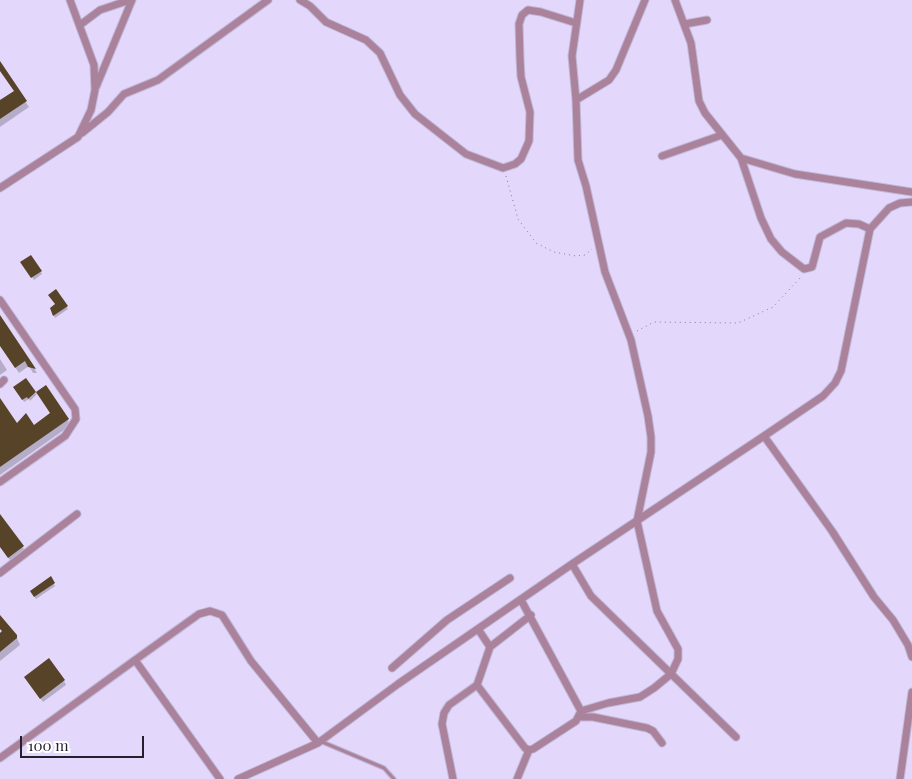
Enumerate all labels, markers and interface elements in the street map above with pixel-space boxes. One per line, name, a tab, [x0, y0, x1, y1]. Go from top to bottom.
scale bar	[22, 726, 146, 758]
text: 100 m	[28, 735, 69, 755]

